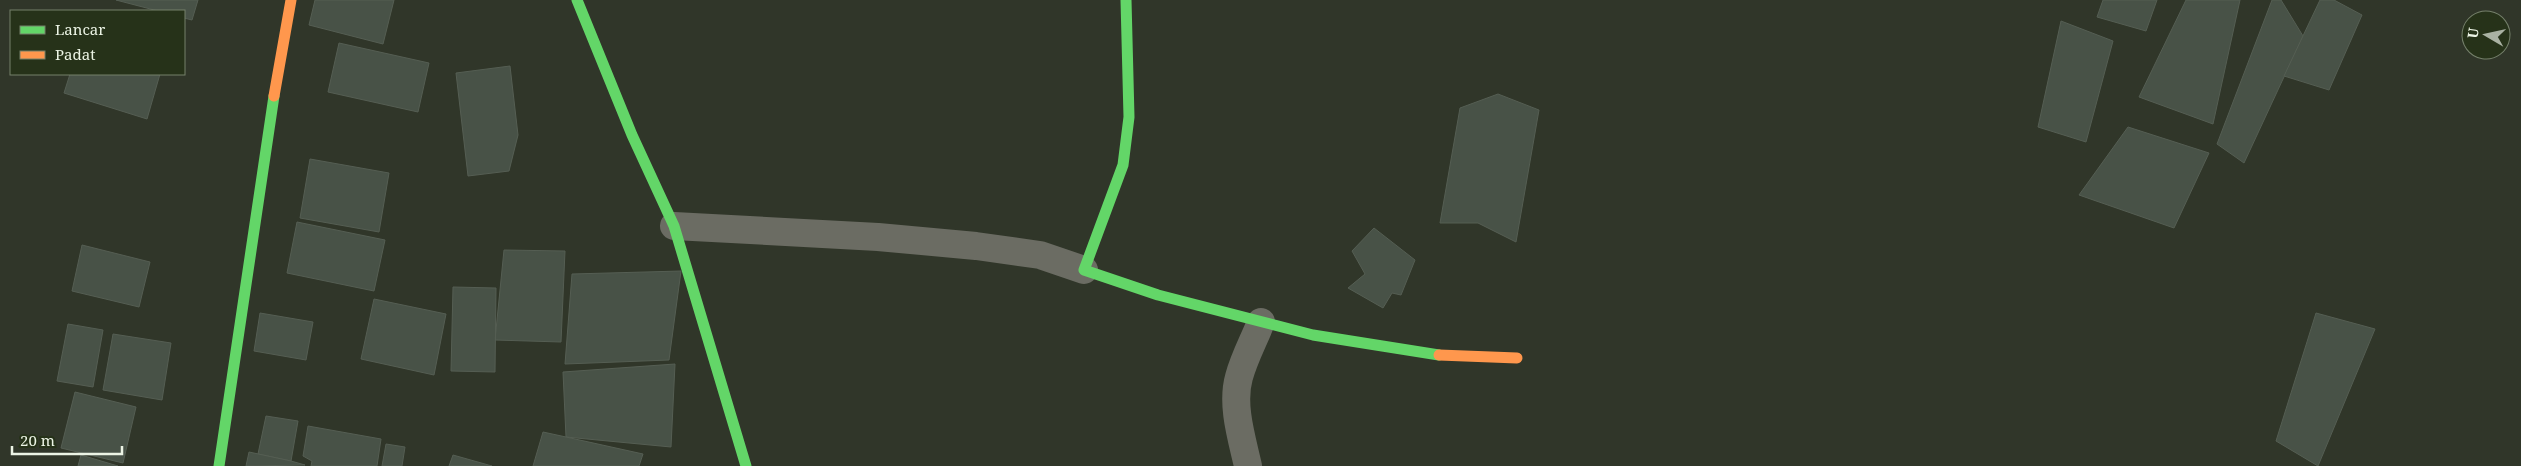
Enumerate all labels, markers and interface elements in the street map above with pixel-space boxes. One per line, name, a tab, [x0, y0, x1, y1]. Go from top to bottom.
legend	[10, 10, 185, 75]
north arrow	[2461, 10, 2511, 60]
text: Lancar	[55, 19, 105, 39]
text: U	[2462, 26, 2483, 40]
text: Padat	[55, 44, 95, 64]
scale bar	[12, 424, 122, 456]
text: 20 m	[20, 430, 55, 450]

